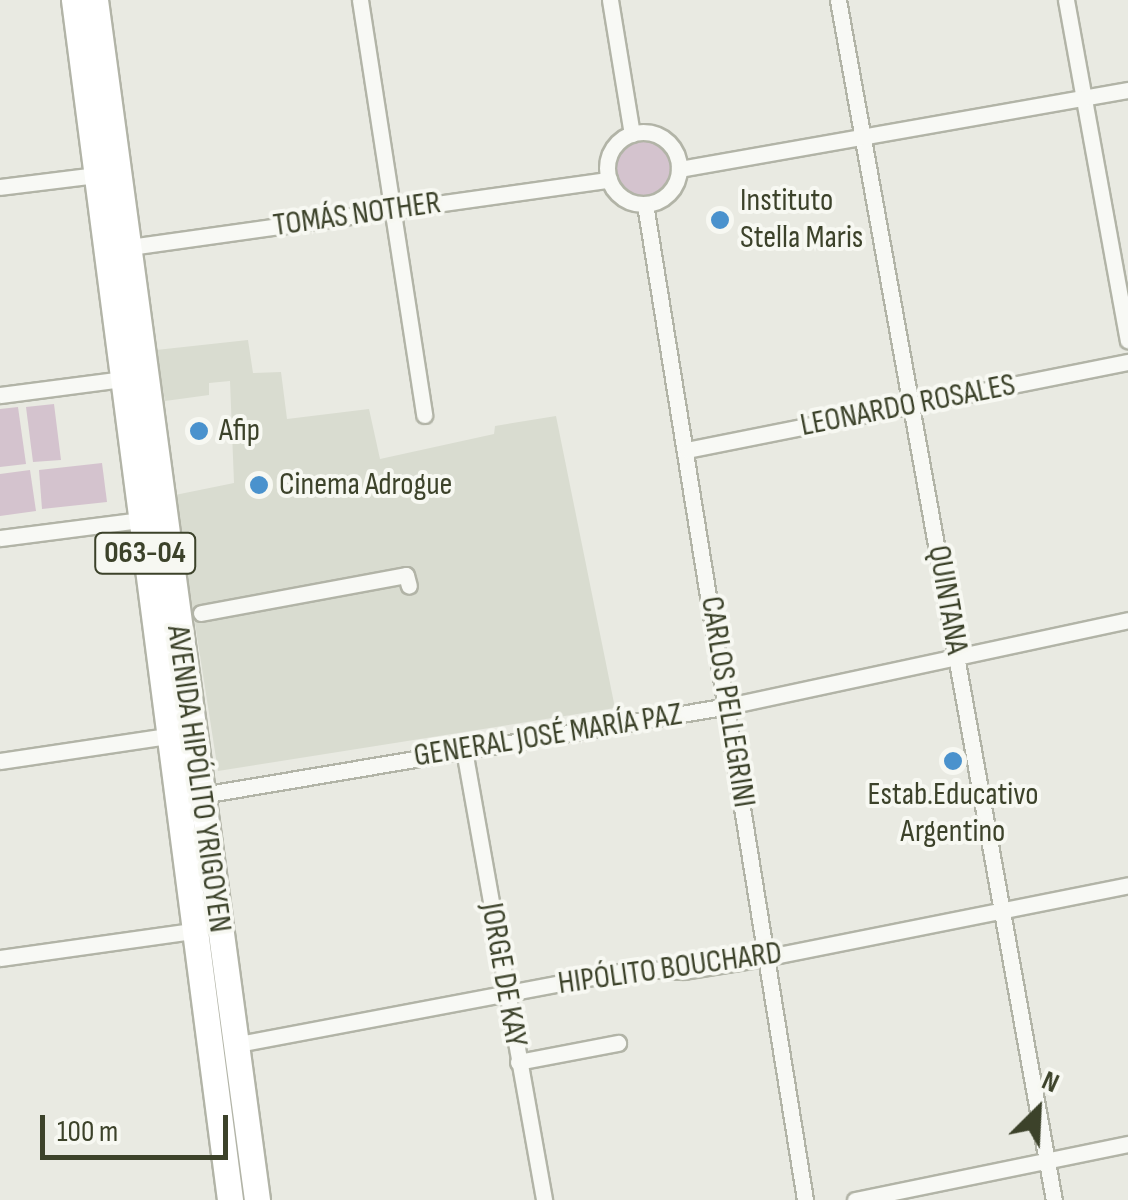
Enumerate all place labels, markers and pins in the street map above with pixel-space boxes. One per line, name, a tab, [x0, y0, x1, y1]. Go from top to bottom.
place label: Instituto Stella Maris	[740, 183, 863, 258]
marker: Instituto Stella Maris	[709, 209, 731, 231]
place label: Afip	[219, 412, 260, 450]
marker: Afip	[188, 420, 210, 442]
place label: Cinema Adrogue	[279, 466, 452, 504]
marker: Cinema Adrogue	[248, 474, 270, 496]
marker: Estab.Educativo Argentino	[942, 750, 964, 772]
place label: Estab.Educativo Argentino	[867, 777, 1039, 852]

